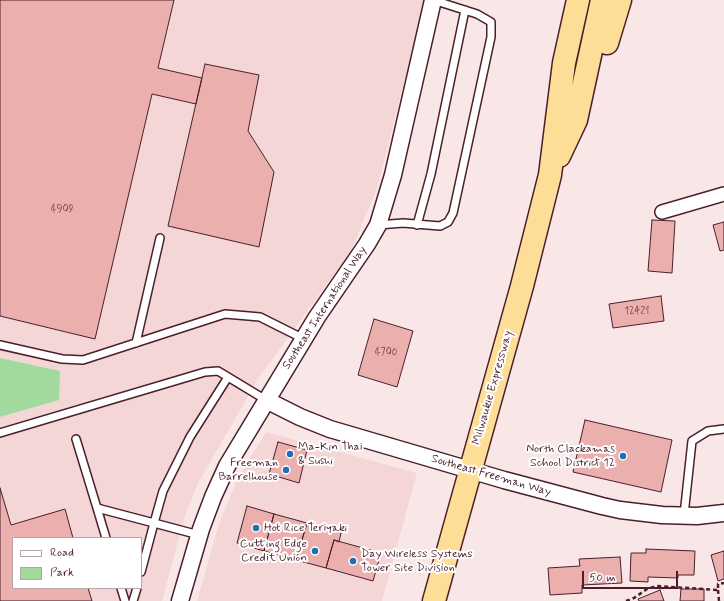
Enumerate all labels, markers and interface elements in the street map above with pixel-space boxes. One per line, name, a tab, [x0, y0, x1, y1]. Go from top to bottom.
house number: 4909	[51, 204, 73, 216]
street label: Southeast International Way	[280, 244, 370, 372]
house number: 12421	[625, 306, 649, 318]
street label: Milwaukie Expressway	[470, 329, 516, 447]
house number: 4700	[375, 347, 397, 359]
place label: Ma-Kin Thai & Sushi	[298, 440, 362, 468]
place label: North Clackamas School District 12	[526, 442, 615, 470]
marker: Ma-Kin Thai & Sushi	[285, 449, 295, 459]
marker: North Clackamas School District 12	[618, 451, 628, 461]
street label: Southeast Freeman Way	[429, 452, 553, 500]
place label: Freeman Barrelhouse	[218, 456, 278, 484]
marker: Freeman Barrelhouse	[281, 465, 291, 475]
place label: Hot Rice Teriyaki	[264, 521, 347, 535]
marker: Hot Rice Teriyaki	[251, 523, 261, 533]
legend	[12, 537, 142, 589]
place label: Cutting Edge Credit Union	[240, 537, 307, 565]
text: Road	[50, 545, 74, 561]
marker: Cutting Edge Credit Union	[310, 546, 320, 556]
place label: Day Wireless Systems Tower Site Division	[361, 547, 473, 575]
marker: Day Wireless Systems Tower Site Division	[348, 556, 358, 566]
scale bar	[584, 563, 680, 589]
text: Park	[50, 565, 74, 581]
text: 50 m	[589, 570, 616, 586]

